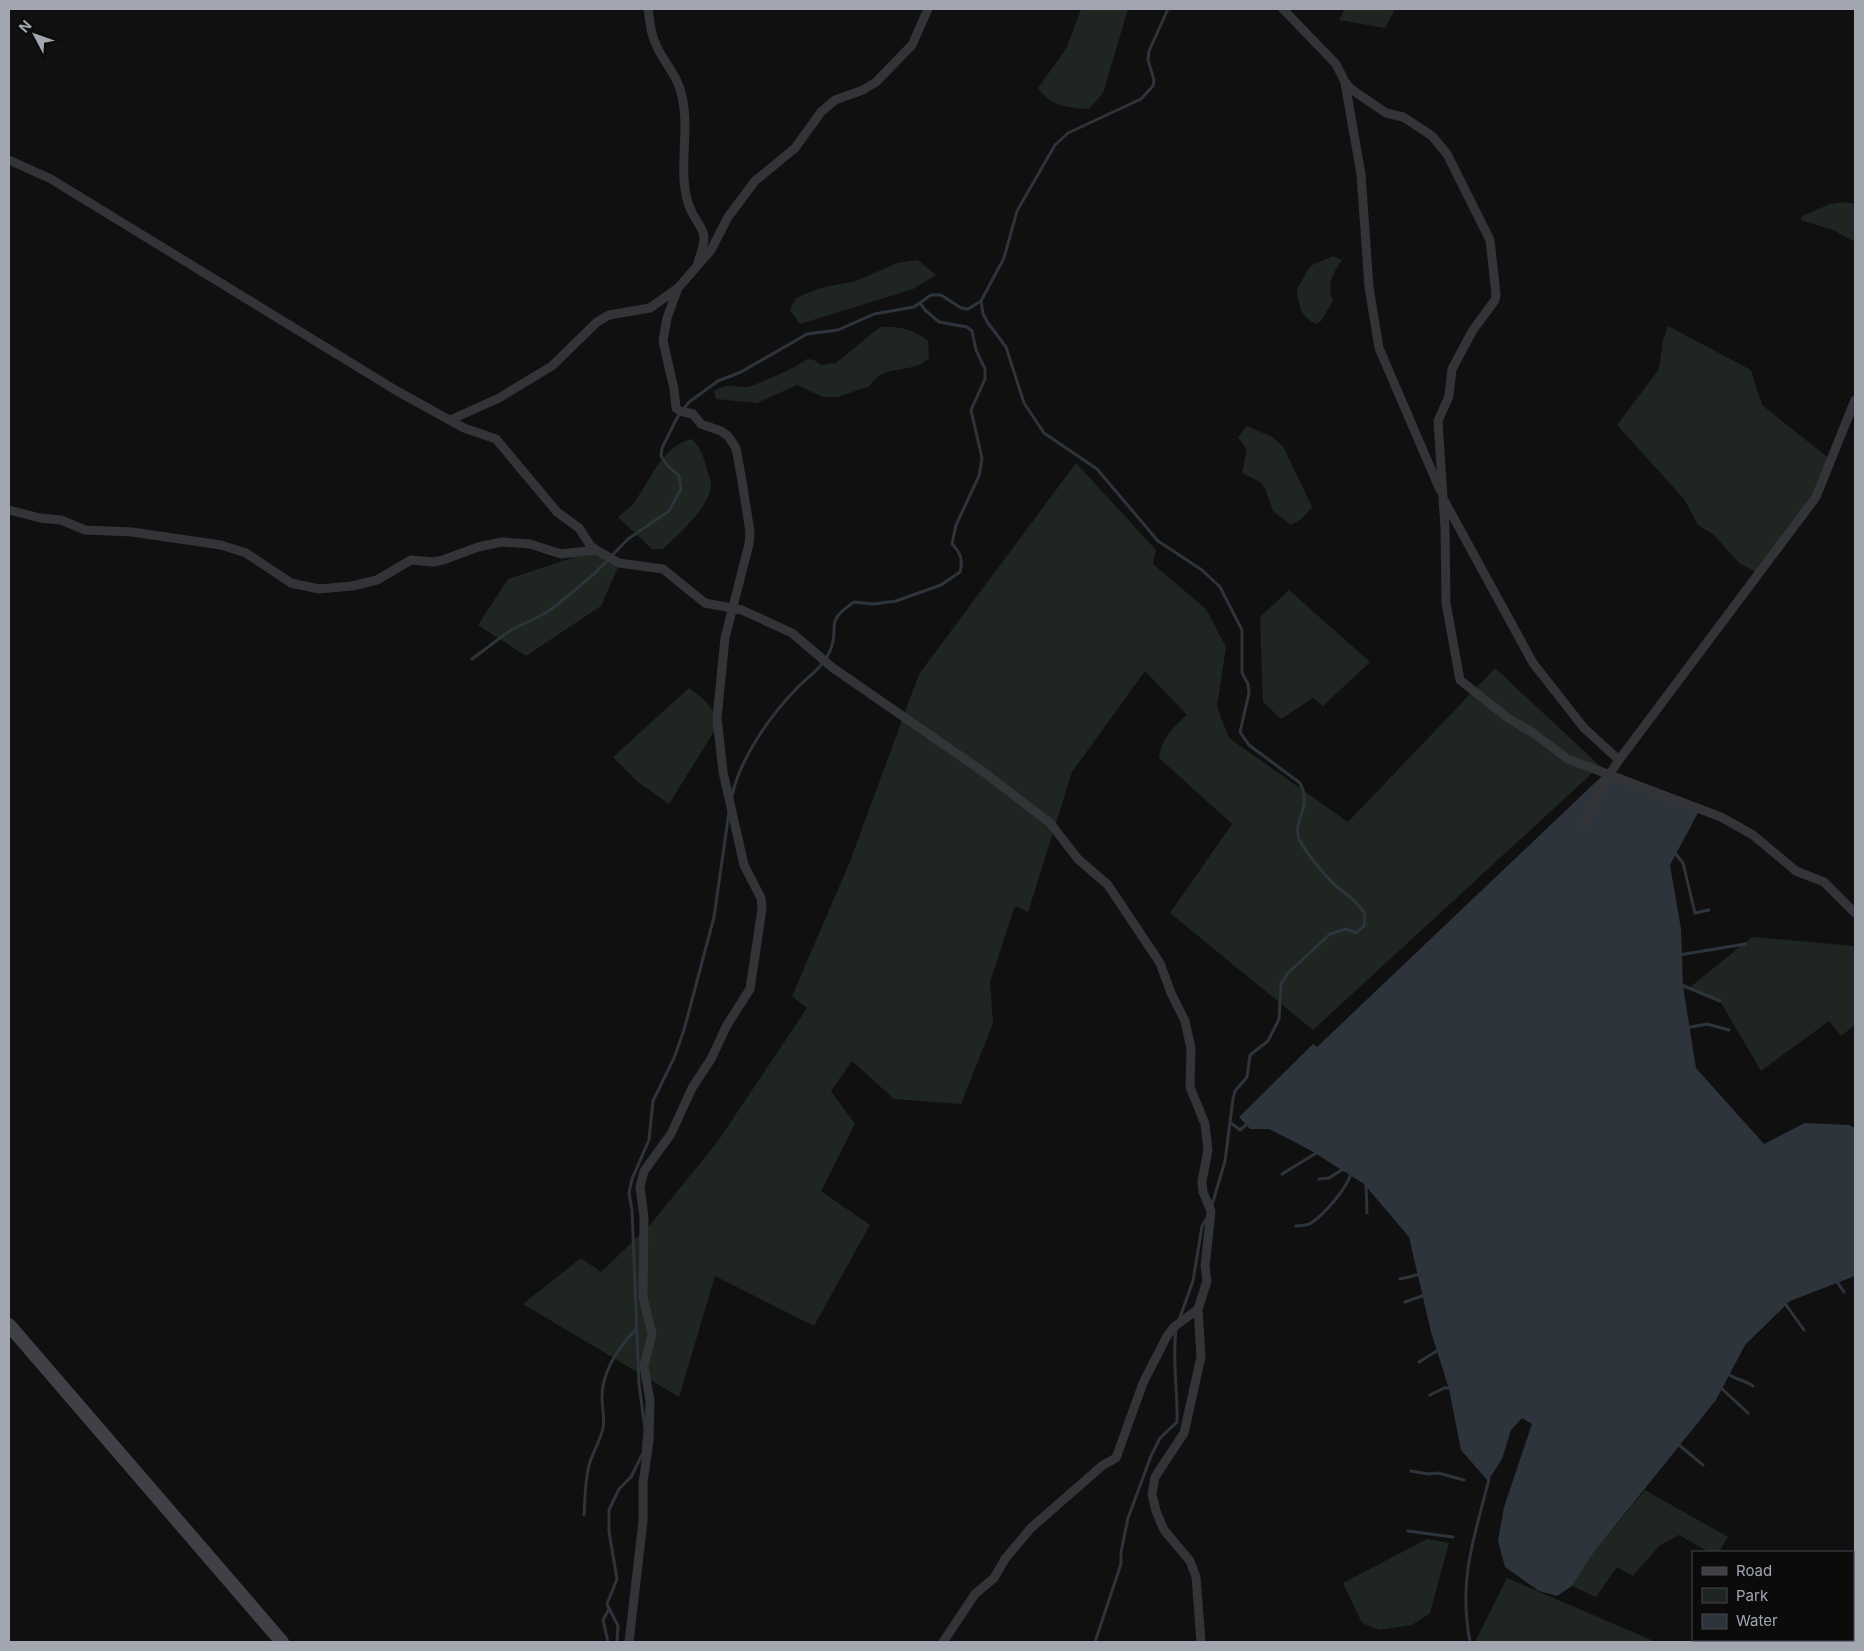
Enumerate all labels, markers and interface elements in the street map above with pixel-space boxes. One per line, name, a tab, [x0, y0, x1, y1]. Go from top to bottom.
north arrow	[10, 10, 60, 60]
text: N	[15, 17, 35, 36]
legend	[1692, 1551, 1854, 1641]
text: Road	[1736, 1561, 1772, 1580]
text: Park	[1736, 1586, 1769, 1605]
text: Water	[1736, 1611, 1778, 1630]

